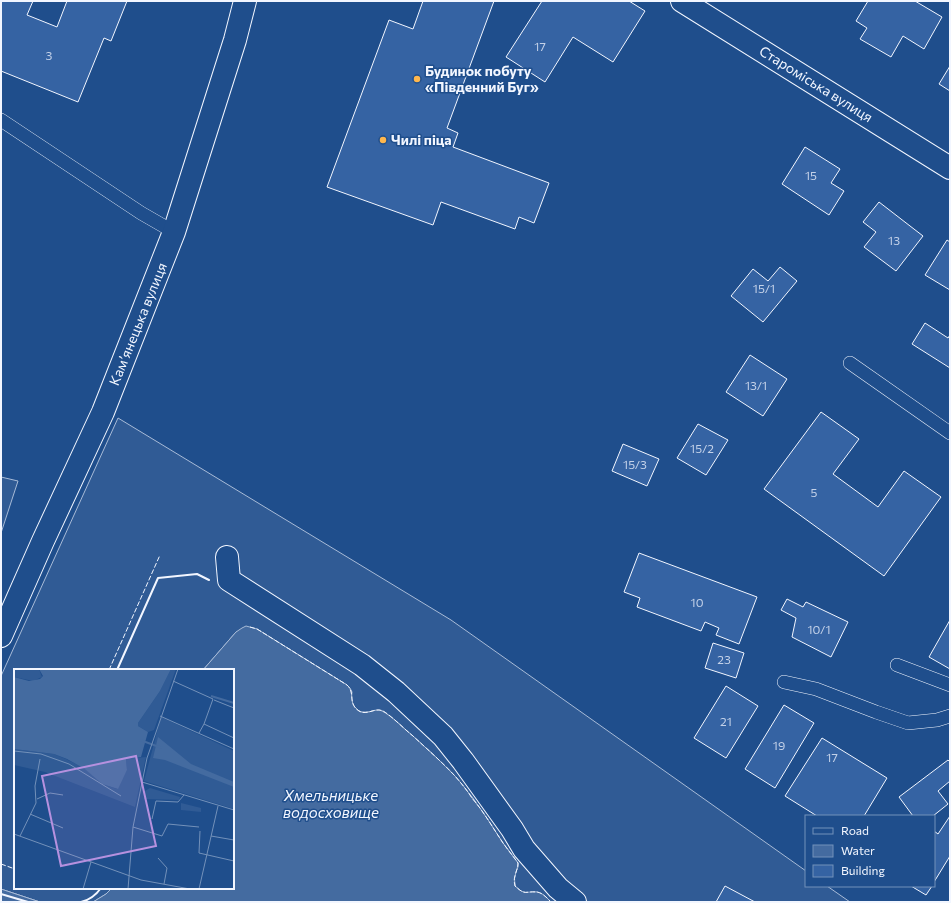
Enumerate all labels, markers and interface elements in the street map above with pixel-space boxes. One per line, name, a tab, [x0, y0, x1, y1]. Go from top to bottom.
house number: 17	[534, 39, 546, 53]
street label: Староміська вулиця	[756, 42, 876, 125]
house number: 3	[46, 48, 53, 62]
place label: Будинок побуту «Південний Буг»	[425, 62, 539, 95]
marker: Будинок побуту «Південний Буг»	[412, 74, 422, 84]
place label: Чилі піца	[391, 131, 452, 148]
marker: Чилі піца	[378, 135, 388, 145]
house number: 15	[805, 168, 817, 182]
house number: 13	[888, 233, 900, 247]
street label: Камʼянецька вулиця	[105, 260, 170, 388]
house number: 15/1	[753, 281, 775, 295]
house number: 13/1	[745, 378, 767, 392]
house number: 15/2	[690, 441, 714, 455]
house number: 15/3	[623, 457, 647, 471]
house number: 5	[811, 485, 818, 499]
house number: 10	[691, 595, 704, 609]
house number: 10/1	[807, 622, 831, 636]
house number: 23	[717, 652, 731, 666]
inset map	[14, 669, 234, 889]
house number: 21	[720, 714, 732, 728]
house number: 19	[773, 738, 785, 752]
house number: 17	[826, 750, 838, 764]
water label: Хмельницьке водосховище	[283, 786, 379, 821]
legend	[805, 815, 935, 887]
text: Road	[841, 823, 869, 837]
text: Water	[841, 843, 875, 857]
text: Building	[841, 863, 885, 877]

